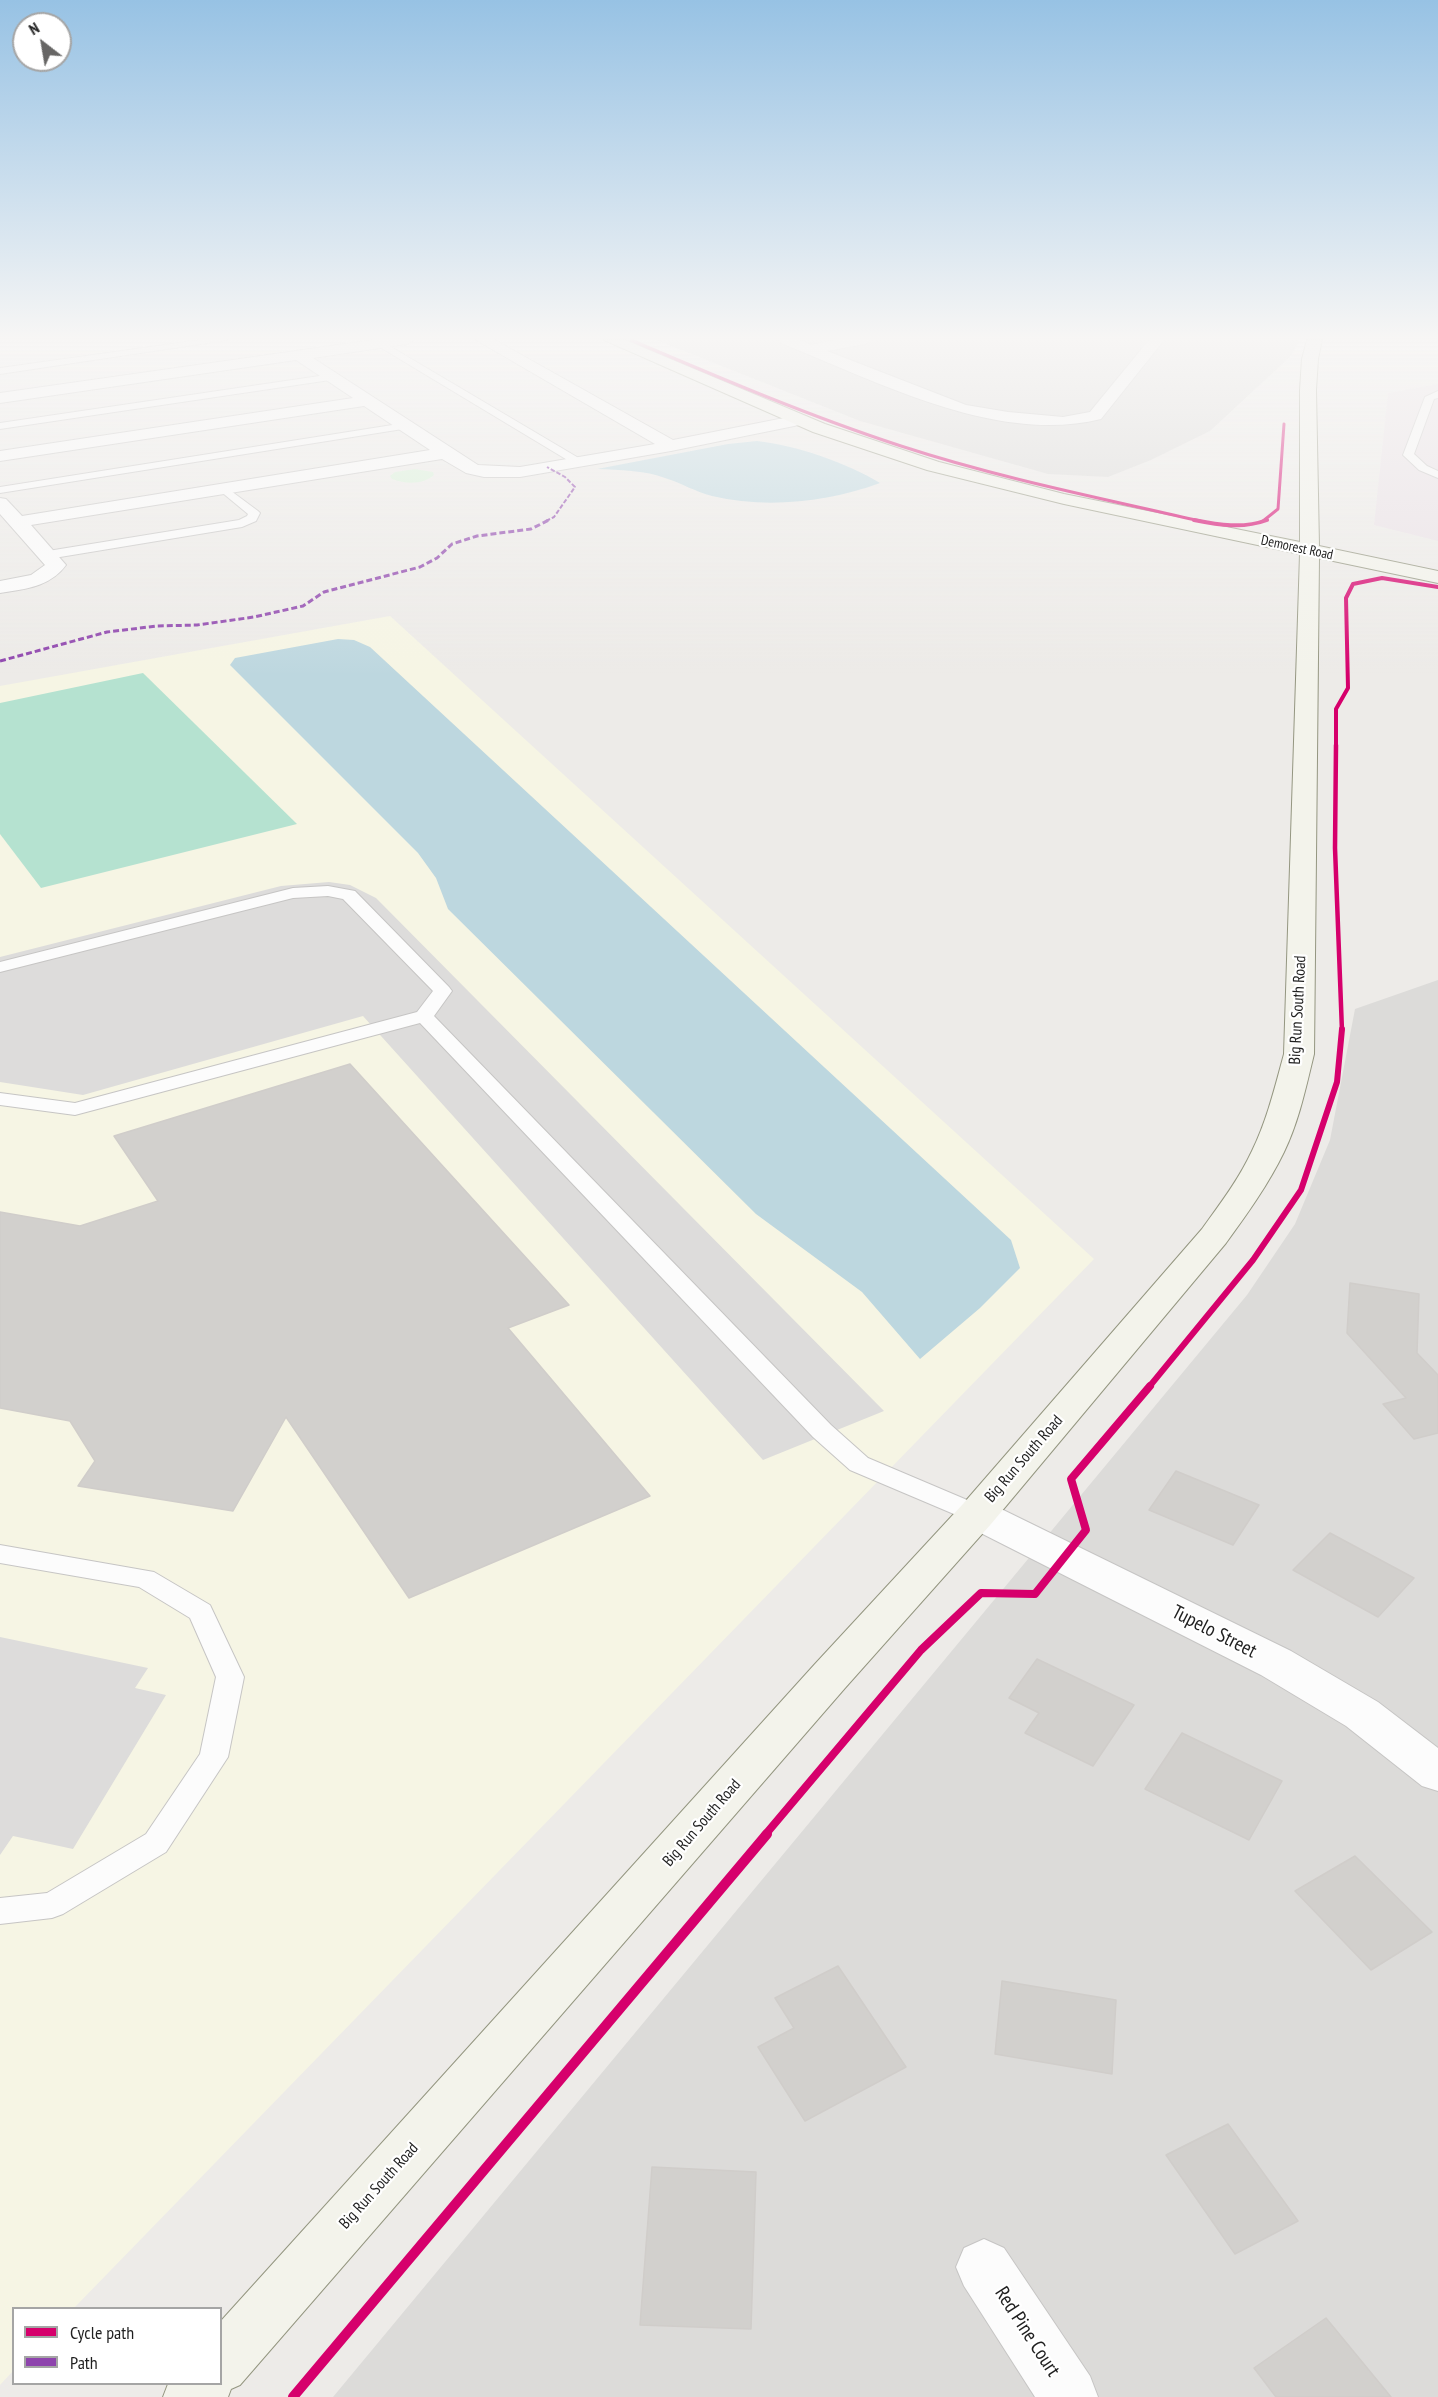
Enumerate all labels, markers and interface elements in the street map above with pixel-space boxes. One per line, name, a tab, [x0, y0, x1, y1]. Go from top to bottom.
north arrow	[12, 12, 72, 72]
text: N	[25, 17, 43, 39]
street label: Demorest Road	[1259, 532, 1335, 564]
street label: Big Run South Road	[1286, 955, 1310, 1065]
street label: Big Run South Road	[981, 1412, 1067, 1506]
street label: Tupelo Street	[1168, 1600, 1260, 1664]
street label: Big Run South Road	[659, 1776, 745, 1870]
street label: Big Run South Road	[335, 2139, 423, 2233]
street label: Red Pine Court	[989, 2283, 1065, 2381]
legend	[12, 2307, 222, 2385]
text: Cycle path	[70, 2321, 134, 2344]
text: Path	[70, 2351, 98, 2374]

